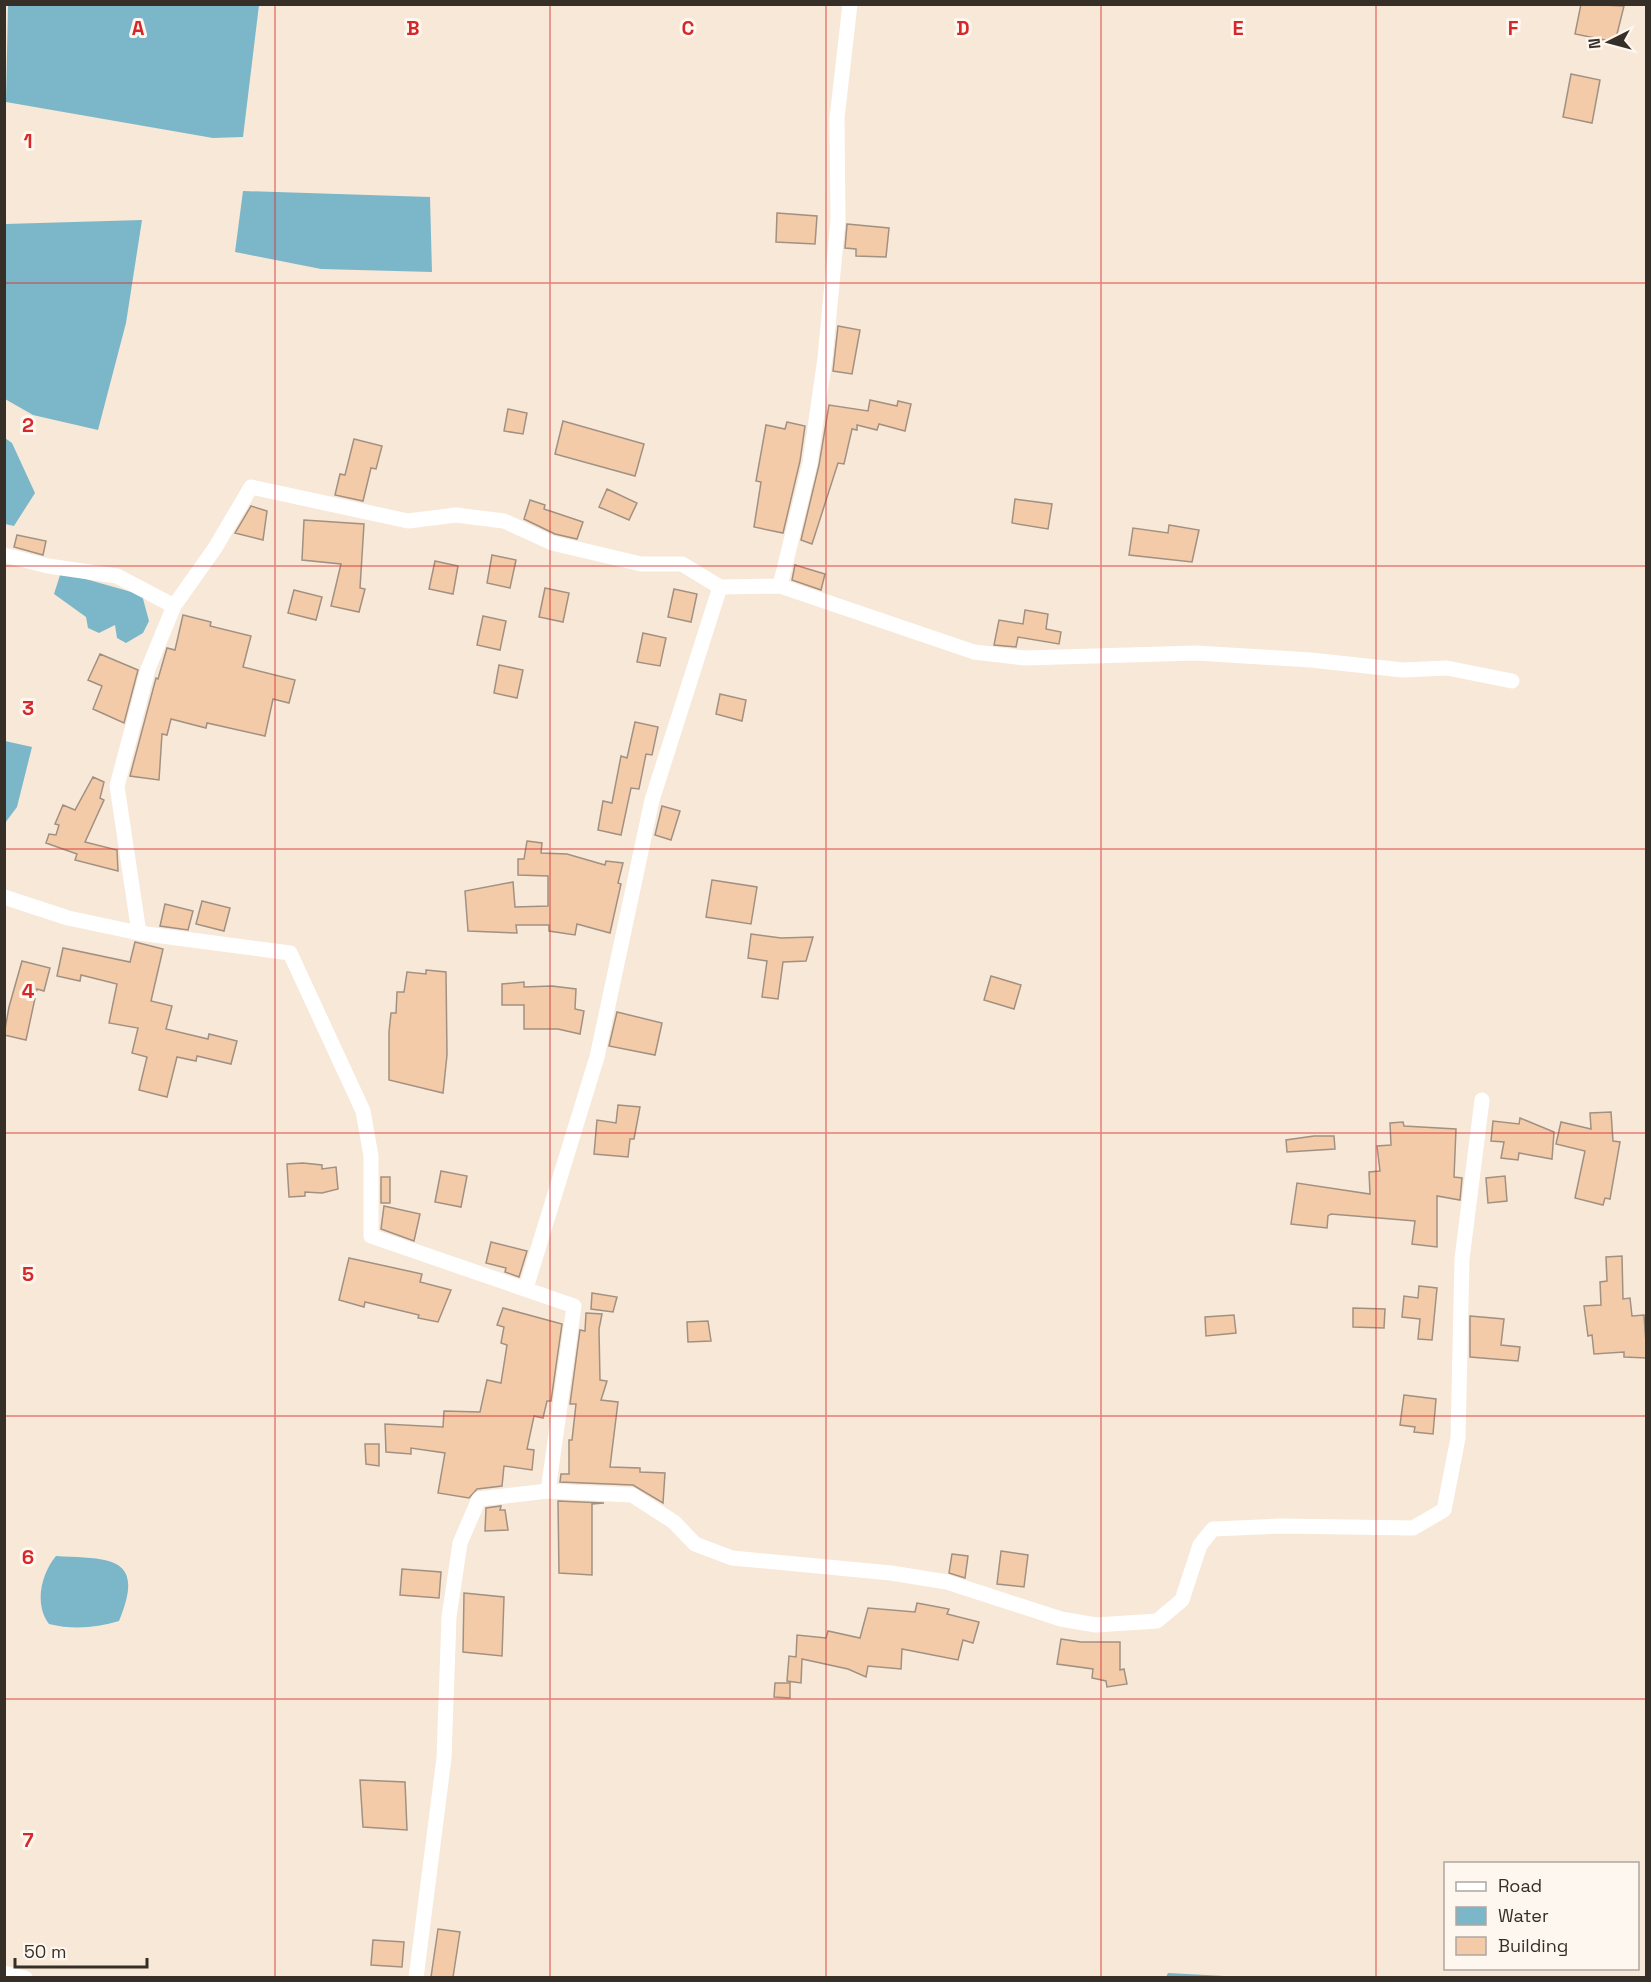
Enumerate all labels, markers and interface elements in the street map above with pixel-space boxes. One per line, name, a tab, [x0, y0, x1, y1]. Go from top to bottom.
north arrow	[1579, 12, 1639, 72]
text: A	[132, 15, 145, 41]
text: B	[406, 15, 420, 41]
text: C	[682, 15, 695, 41]
text: D	[956, 15, 970, 41]
text: E	[1232, 15, 1244, 41]
text: F	[1508, 15, 1519, 41]
text: N	[1584, 37, 1606, 50]
text: 1	[23, 128, 33, 154]
text: 2	[22, 412, 34, 438]
text: 3	[22, 695, 34, 721]
text: 4	[22, 978, 35, 1004]
text: 5	[22, 1261, 34, 1287]
text: 6	[22, 1544, 34, 1570]
text: 7	[22, 1827, 34, 1853]
legend	[1444, 1862, 1639, 1970]
text: Road	[1498, 1874, 1542, 1897]
text: Water	[1498, 1904, 1549, 1927]
scale bar	[15, 1931, 147, 1969]
text: Building	[1498, 1934, 1568, 1957]
text: 50 m	[24, 1940, 66, 1963]

